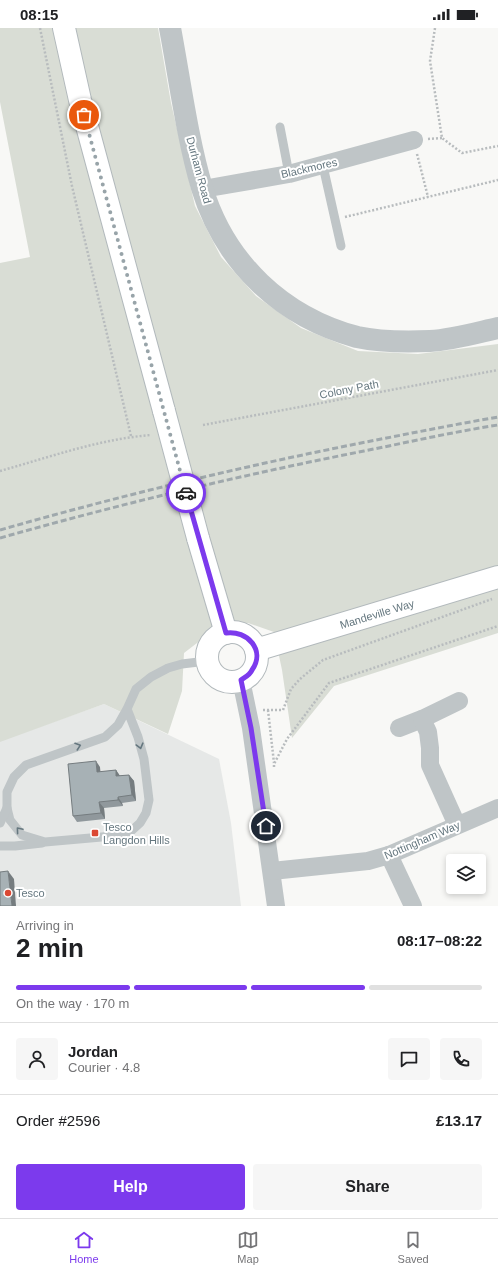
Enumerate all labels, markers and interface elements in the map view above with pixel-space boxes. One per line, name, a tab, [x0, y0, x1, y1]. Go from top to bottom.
text: 08:15	[20, 6, 58, 23]
pin	[67, 98, 101, 132]
icon: bag	[73, 104, 95, 126]
street label: Durham Road	[184, 135, 214, 205]
street label: Blackmores	[280, 156, 339, 180]
street label: Colony Path	[318, 377, 380, 401]
courier	[166, 473, 206, 513]
icon: car	[175, 482, 197, 504]
street label: Mandeville Way	[338, 597, 416, 631]
one-way arrow	[135, 742, 144, 749]
one-way arrow	[74, 743, 81, 751]
pin	[249, 809, 283, 843]
icon: home	[255, 815, 277, 837]
street label: Nottingham Way	[382, 818, 462, 861]
place label: Tesco Langdon Hills	[103, 821, 170, 846]
one-way arrow	[16, 827, 23, 835]
marker: Tesco Langdon Hills	[90, 828, 100, 838]
map controls	[446, 854, 486, 894]
button: layers	[446, 854, 486, 894]
place label: Tesco	[16, 887, 45, 899]
marker: Tesco	[3, 888, 13, 898]
text: Arriving in	[16, 918, 74, 933]
text: 08:17–08:22	[397, 932, 482, 949]
text: 2 min	[16, 933, 84, 963]
text: On the way · 170 m	[16, 996, 129, 1011]
button: person	[16, 1038, 58, 1080]
button: chat	[388, 1038, 430, 1080]
button: phone	[440, 1038, 482, 1080]
text: Jordan	[68, 1043, 118, 1060]
text: Courier · 4.8	[68, 1060, 140, 1075]
text: Order #2596	[16, 1112, 100, 1129]
text: £13.17	[436, 1112, 482, 1129]
button: Help	[16, 1164, 245, 1210]
button: Share	[253, 1164, 482, 1210]
tab: Home	[69, 1229, 99, 1265]
tab: Map	[237, 1229, 259, 1265]
tab: Saved	[398, 1229, 429, 1265]

